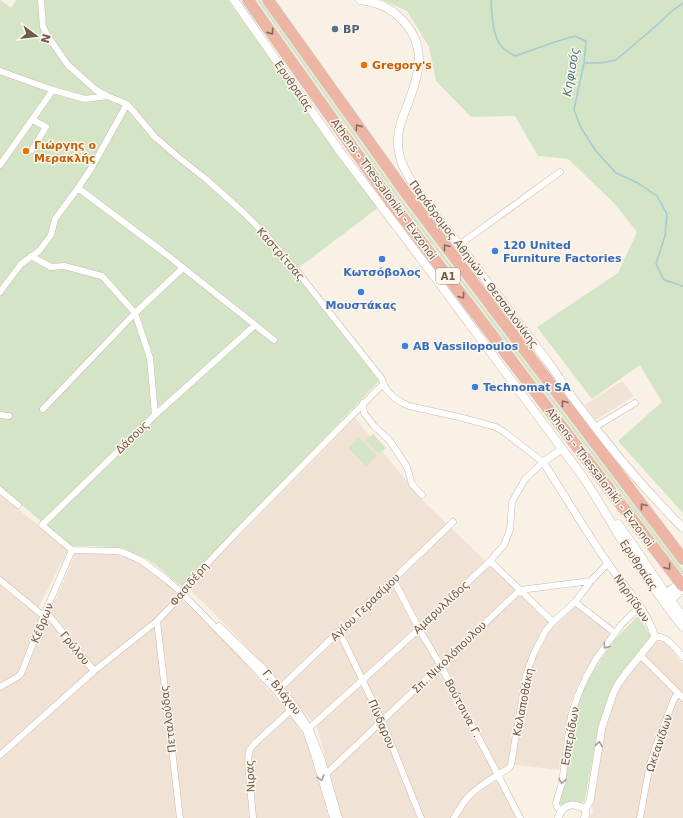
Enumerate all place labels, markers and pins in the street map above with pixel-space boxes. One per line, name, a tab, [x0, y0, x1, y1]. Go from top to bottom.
place label: BP	[343, 23, 359, 36]
marker: BP	[330, 24, 340, 34]
place label: Gregory's	[372, 59, 432, 72]
marker: Gregory's	[359, 60, 369, 70]
place label: Γιώργης ο Μερακλής	[34, 139, 96, 165]
marker: Γιώργης ο Μερακλής	[21, 146, 31, 156]
place label: 120 United Furniture Factories	[503, 239, 622, 265]
marker: 120 United Furniture Factories	[490, 246, 500, 256]
marker: Κωτσόβολος	[377, 254, 387, 264]
place label: Κωτσόβολος	[343, 266, 421, 279]
marker: Μουστάκας	[356, 287, 366, 297]
place label: Μουστάκας	[326, 299, 396, 312]
place label: AB Vassilopoulos	[413, 340, 519, 353]
marker: AB Vassilopoulos	[400, 341, 410, 351]
place label: Technomat SA	[483, 381, 571, 394]
marker: Technomat SA	[470, 382, 480, 392]

